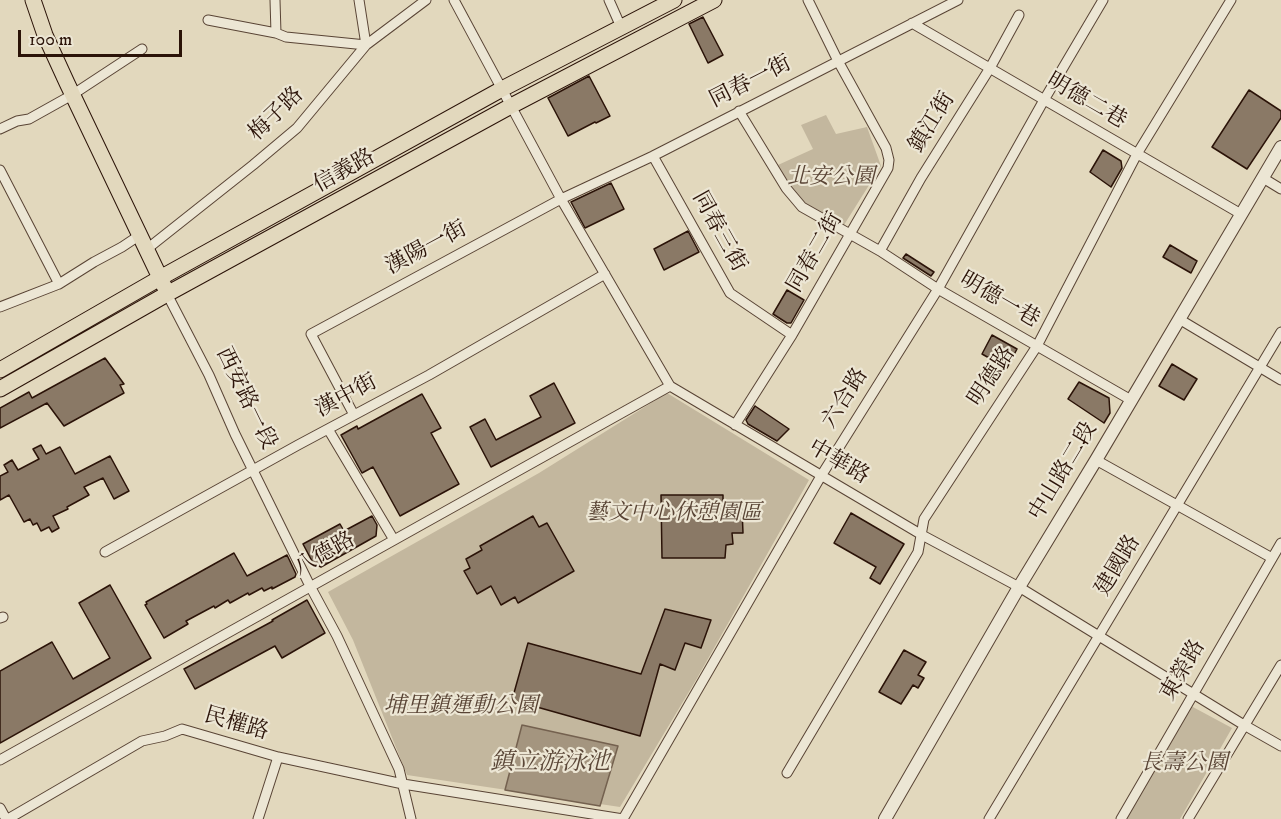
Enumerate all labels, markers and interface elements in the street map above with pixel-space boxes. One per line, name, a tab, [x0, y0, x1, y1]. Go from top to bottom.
scale bar	[21, 18, 184, 56]
text: 100 m	[29, 29, 72, 51]
street label: 同春一街	[706, 51, 796, 115]
street label: 明德二巷	[1041, 69, 1131, 135]
street label: 梅子路	[244, 83, 310, 147]
street label: 鎮江街	[904, 88, 962, 158]
street label: 信義路	[310, 144, 380, 200]
park label: 北安公園	[787, 165, 875, 191]
street label: 同春三街	[685, 187, 751, 277]
street label: 同春二街	[783, 208, 849, 298]
street label: 漢陽一街	[382, 217, 472, 281]
street label: 明德一巷	[954, 268, 1044, 334]
street label: 明德路	[964, 342, 1022, 412]
street label: 西安路一段	[209, 344, 281, 454]
street label: 六合路	[817, 364, 875, 434]
street label: 漢中街	[312, 370, 382, 424]
street label: 中山路二段	[1024, 418, 1104, 526]
street label: 中華路	[803, 435, 873, 491]
park label: 藝文中心休憩園區	[586, 501, 762, 527]
street label: 八德路	[290, 527, 360, 583]
street label: 建國路	[1091, 531, 1147, 601]
street label: 東榮路	[1156, 636, 1212, 706]
park label: 埔里鎮運動公園	[384, 694, 538, 720]
street label: 民權路	[201, 703, 271, 747]
water label: 鎮立游泳池	[490, 750, 610, 778]
park label: 長壽公園	[1140, 751, 1228, 777]

